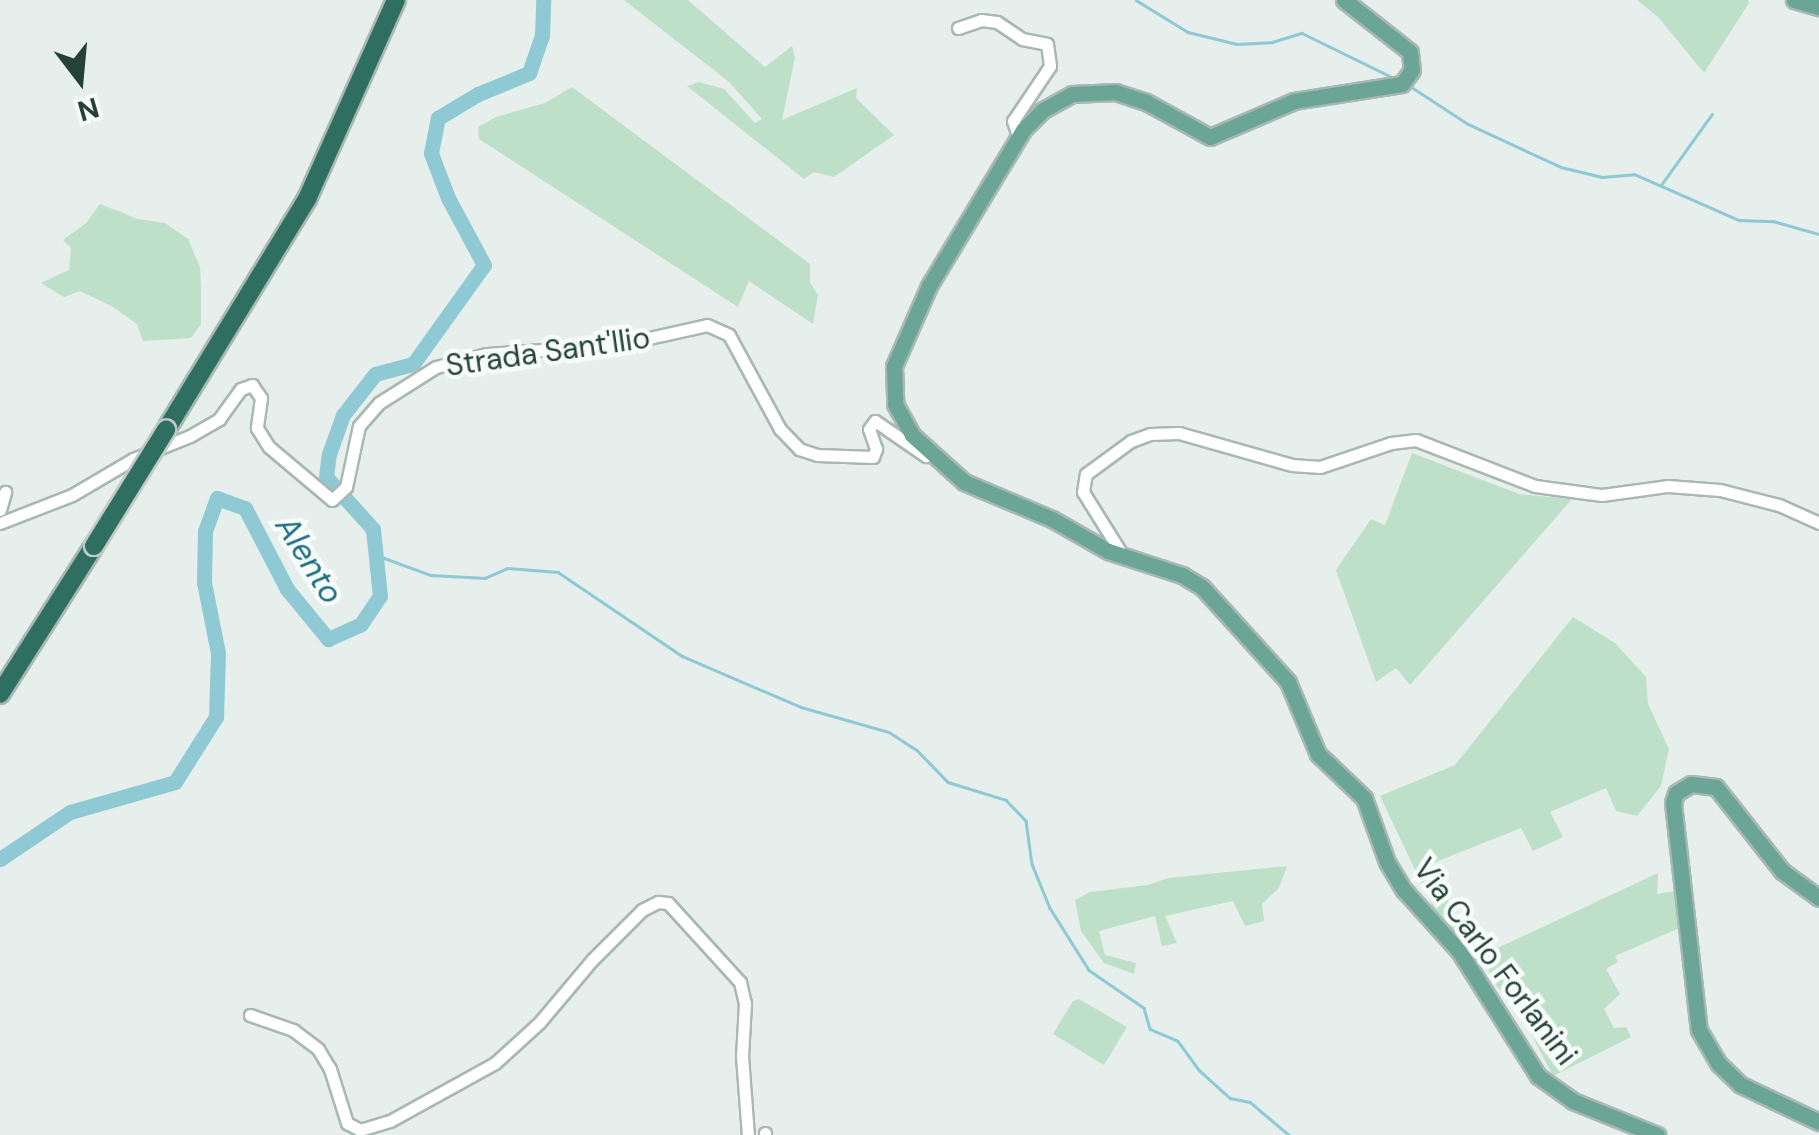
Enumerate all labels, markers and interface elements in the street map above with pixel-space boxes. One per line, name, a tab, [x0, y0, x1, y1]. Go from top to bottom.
north arrow	[30, 30, 130, 130]
text: N	[73, 89, 103, 130]
street label: Strada Sant'Ilio	[444, 320, 652, 384]
water label: Alento	[267, 509, 351, 611]
street label: Via Carlo Forlanini	[1406, 852, 1584, 1072]

